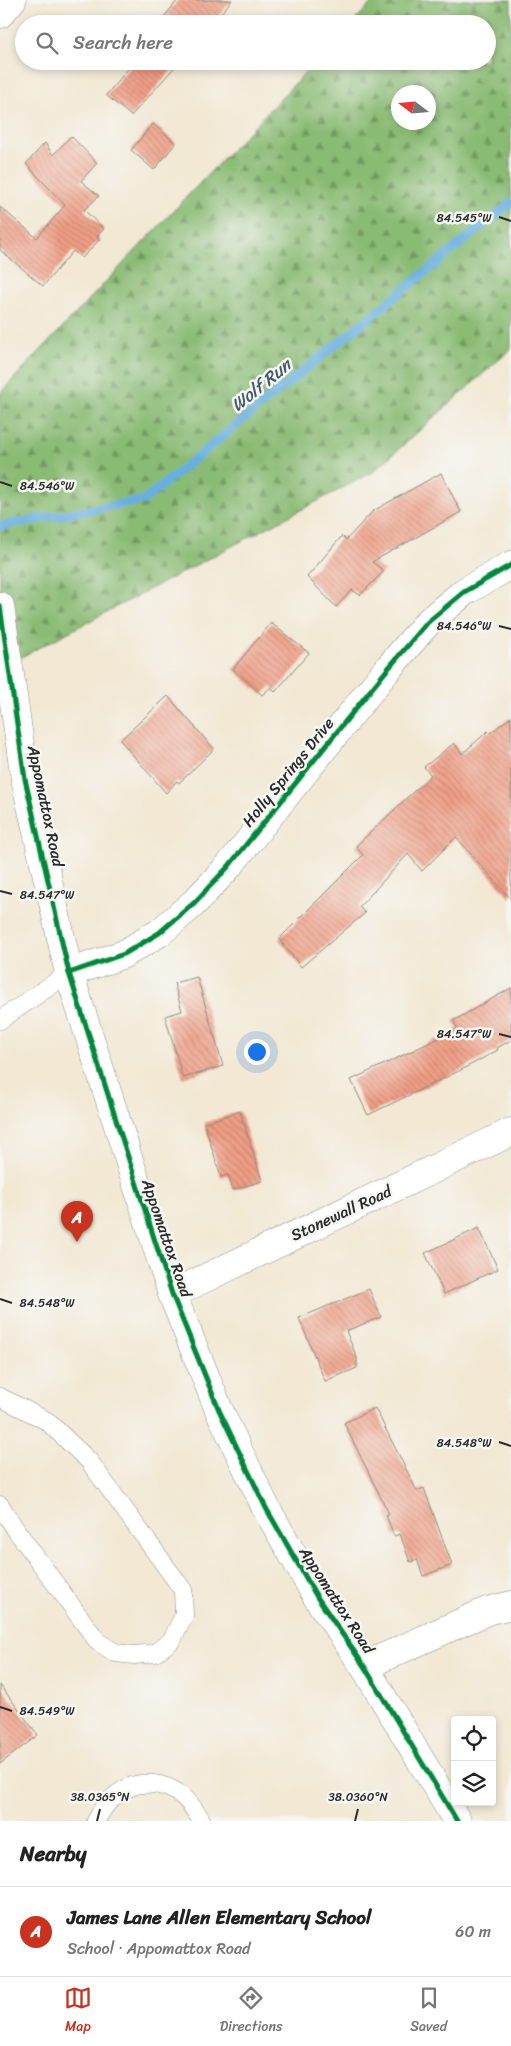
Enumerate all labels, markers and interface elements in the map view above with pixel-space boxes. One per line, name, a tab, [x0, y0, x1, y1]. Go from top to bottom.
search box	[15, 15, 496, 70]
text: Search here	[73, 26, 173, 59]
icon: search	[33, 29, 61, 57]
north arrow	[391, 85, 436, 130]
text: 84.545°W	[437, 207, 492, 229]
water label: Wolf Run	[223, 349, 300, 420]
text: 84.546°W	[20, 475, 75, 497]
text: 84.546°W	[437, 615, 492, 637]
street label: Holly Springs Drive	[234, 710, 342, 834]
street label: Appomattox Road	[19, 742, 73, 871]
text: 84.547°W	[20, 884, 75, 906]
text: 84.547°W	[437, 1023, 492, 1045]
your location	[244, 1039, 270, 1065]
street label: Appomattox Road	[133, 1174, 201, 1303]
street label: Stonewall Road	[286, 1176, 398, 1249]
pin: A	[61, 1201, 93, 1242]
text: 84.548°W	[20, 1292, 75, 1314]
text: 84.548°W	[437, 1432, 492, 1454]
street label: Appomattox Road	[291, 1539, 384, 1661]
text: 84.549°W	[20, 1700, 75, 1722]
map controls	[451, 1716, 496, 1806]
button: locate	[451, 1716, 496, 1761]
button: layers	[451, 1761, 496, 1806]
text: 38.0365°N	[70, 1786, 130, 1808]
text: 38.0360°N	[328, 1786, 388, 1808]
text: Nearby	[20, 1835, 86, 1873]
text: James Lane Allen Elementary School	[67, 1901, 371, 1934]
text: A	[31, 1917, 41, 1946]
text: 60 m	[455, 1917, 491, 1946]
text: School · Appomattox Road	[67, 1934, 250, 1963]
tab: Map	[64, 1984, 92, 2039]
tab: Directions	[220, 1984, 282, 2039]
tab: Saved	[410, 1984, 447, 2039]

